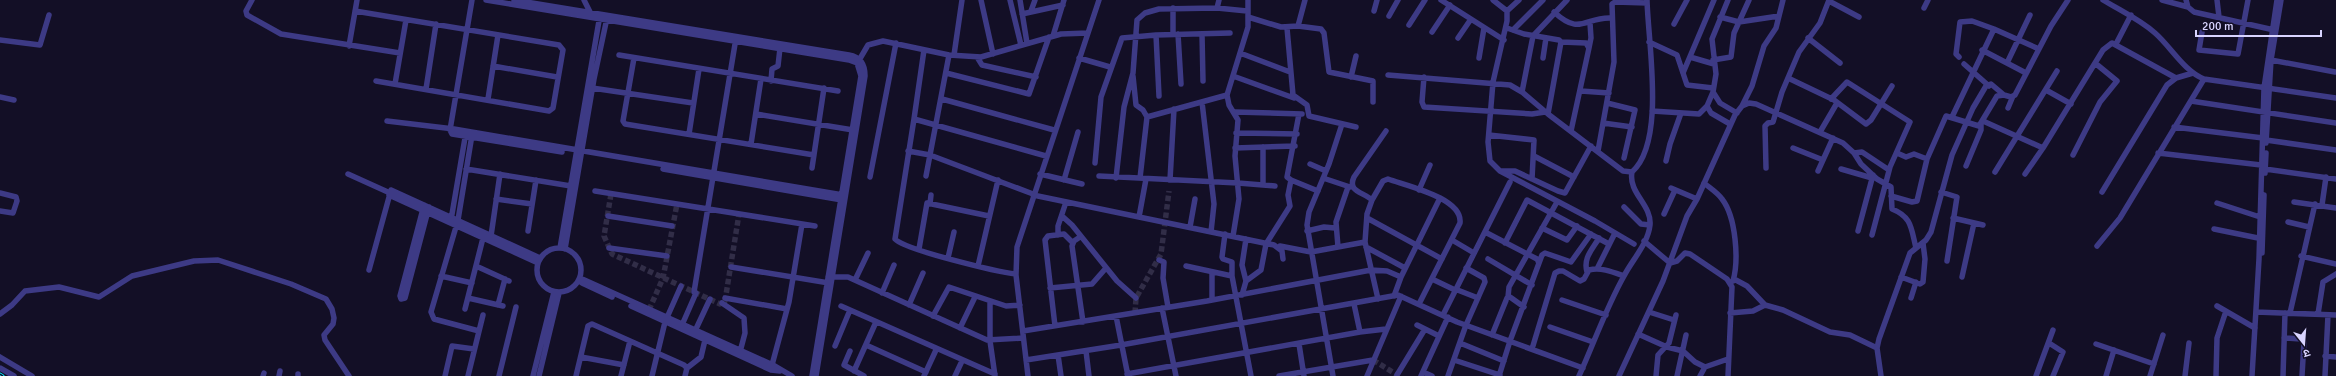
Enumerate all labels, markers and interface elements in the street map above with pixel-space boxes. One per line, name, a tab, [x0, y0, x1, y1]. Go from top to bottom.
scale bar	[2196, 12, 2321, 38]
text: 200 m	[2202, 19, 2234, 34]
north arrow	[2284, 324, 2324, 364]
text: उ	[2301, 346, 2312, 360]

